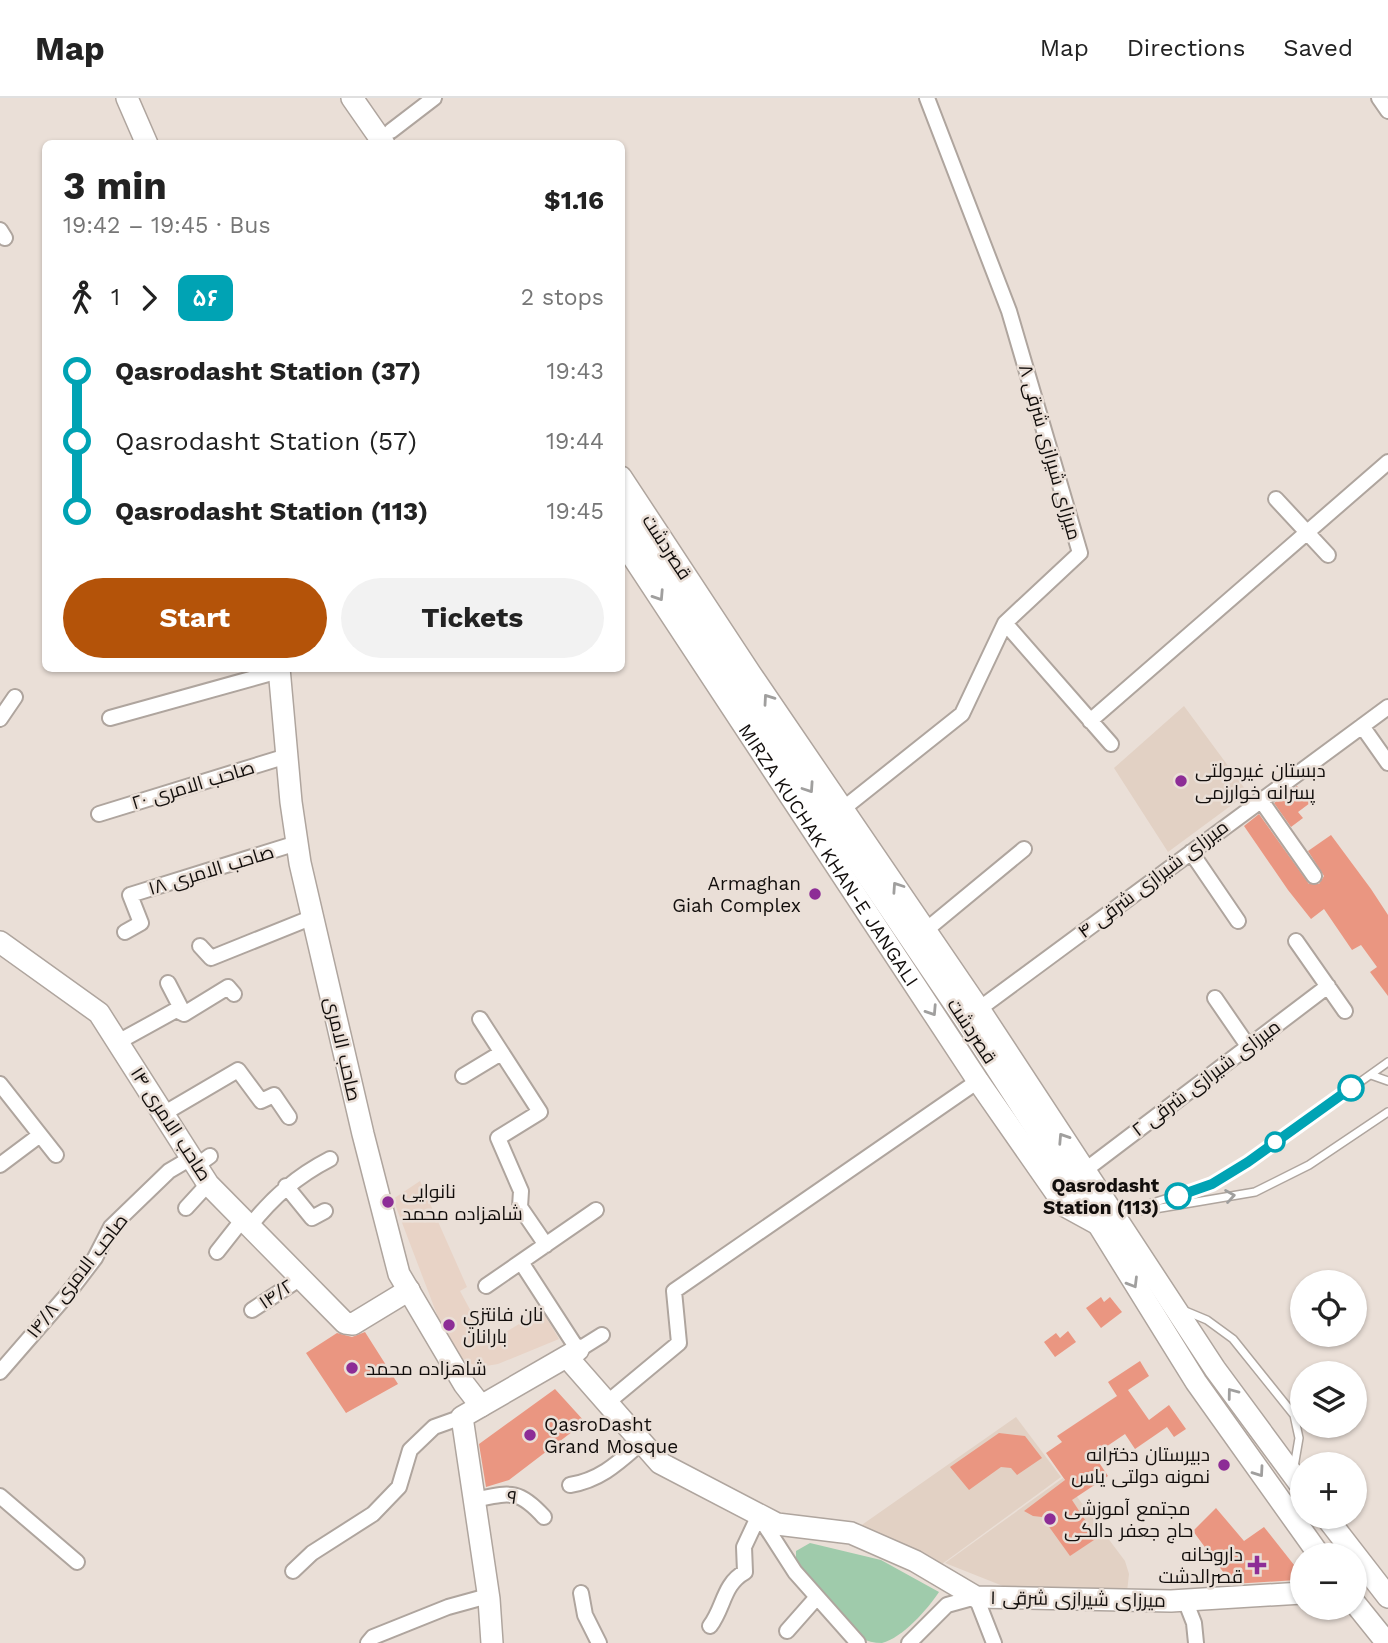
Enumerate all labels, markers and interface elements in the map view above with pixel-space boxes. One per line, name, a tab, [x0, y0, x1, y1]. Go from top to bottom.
text: Map	[35, 29, 105, 68]
text: Map	[1040, 34, 1089, 62]
text: Directions	[1127, 34, 1245, 62]
text: Saved	[1283, 34, 1353, 62]
text: 3 min	[63, 164, 167, 208]
text: $1.16	[544, 185, 604, 215]
text: 19:42 – 19:45 · Bus	[63, 212, 271, 239]
icon: walk	[63, 279, 101, 317]
icon: forward	[130, 279, 168, 317]
text: 1	[111, 284, 120, 311]
text: ۵۶	[192, 284, 219, 312]
text: 2 stops	[521, 284, 604, 311]
text: Qasrodasht Station (37)	[115, 356, 421, 386]
text: 19:43	[547, 358, 604, 385]
street label: ۸ میرزای شیرازی شرقی	[1014, 362, 1086, 542]
text: Qasrodasht Station (57)	[115, 426, 417, 456]
text: 19:44	[546, 428, 604, 455]
text: Qasrodasht Station (113)	[115, 496, 428, 526]
text: 19:45	[547, 498, 604, 525]
street label: قصردشت	[637, 510, 697, 584]
button: Start	[63, 578, 327, 658]
button: Tickets	[341, 578, 604, 658]
one-way arrow	[651, 588, 663, 601]
one-way arrow	[764, 694, 776, 707]
street label: MIRZA KUCHAK KHAN-E JANGALI	[734, 719, 924, 990]
street label: ۲۰ صاحب الامری	[129, 755, 257, 815]
place label: دبستان غیردولتی پسرانه خوارزمی	[1195, 759, 1326, 805]
marker: دبستان غیردولتی پسرانه خوارزمی	[1173, 773, 1189, 789]
one-way arrow	[801, 780, 813, 793]
street label: ۴ میرزای شیرازی شرقی	[1073, 815, 1233, 943]
street label: ۱۸ صاحب الامری	[145, 840, 277, 900]
place label: Armaghan Giah Complex	[672, 872, 801, 917]
one-way arrow	[893, 882, 905, 895]
marker: Armaghan Giah Complex	[807, 886, 823, 902]
street label: قصردشت	[942, 994, 1002, 1068]
street label: صاحب الامری	[320, 995, 366, 1103]
one-way arrow	[924, 1003, 937, 1016]
street label: ۲ میرزای شیرازی شرقی	[1127, 1015, 1285, 1141]
street label: ۱۴ صاحب الامری	[126, 1063, 216, 1185]
unlabelled marker	[1338, 1075, 1364, 1101]
unlabelled marker	[1265, 1132, 1285, 1152]
one-way arrow	[1059, 1133, 1071, 1146]
place label: Qasrodasht Station (113)	[1043, 1174, 1160, 1219]
place label: نانوایی شاهزاده محمد	[402, 1180, 523, 1225]
marker: Qasrodasht Station (113)	[1165, 1183, 1191, 1209]
one-way arrow	[1224, 1189, 1236, 1204]
marker: نانوایی شاهزاده محمد	[380, 1194, 396, 1210]
street label: صاحب الامری ۱۴/۸	[21, 1209, 133, 1343]
map controls	[1290, 1270, 1367, 1620]
button: locate	[1290, 1270, 1367, 1347]
street label: ۱۴/۲	[254, 1274, 298, 1314]
one-way arrow	[1125, 1275, 1138, 1288]
place label: نان فانتزي بارانان	[463, 1303, 543, 1348]
marker: نان فانتزي بارانان	[441, 1317, 457, 1333]
place label: شاهزاده محمد	[366, 1357, 487, 1380]
marker: شاهزاده محمد	[344, 1360, 360, 1376]
button: layers	[1290, 1361, 1367, 1438]
one-way arrow	[1228, 1388, 1240, 1400]
place label: QasroDasht Grand Mosque	[544, 1413, 678, 1458]
marker: QasroDasht Grand Mosque	[522, 1427, 538, 1443]
place label: دبیرستان دخترانه نمونه دولتی یاس	[1071, 1443, 1210, 1488]
button: +	[1290, 1452, 1367, 1529]
marker: دبیرستان دخترانه نمونه دولتی یاس	[1216, 1457, 1232, 1473]
one-way arrow	[1251, 1464, 1263, 1477]
street label: ۹	[506, 1485, 518, 1509]
place label: مجتمع آموزشی حاج جعفر دالکی	[1064, 1497, 1193, 1544]
marker: مجتمع آموزشی حاج جعفر دالکی	[1042, 1511, 1058, 1527]
place label: داروخانه قصرالدشت	[1158, 1543, 1243, 1588]
button: −	[1290, 1543, 1367, 1620]
marker: داروخانه قصرالدشت	[1249, 1557, 1265, 1573]
street label: ۱ میرزای شیرازی شرقی	[990, 1586, 1166, 1612]

